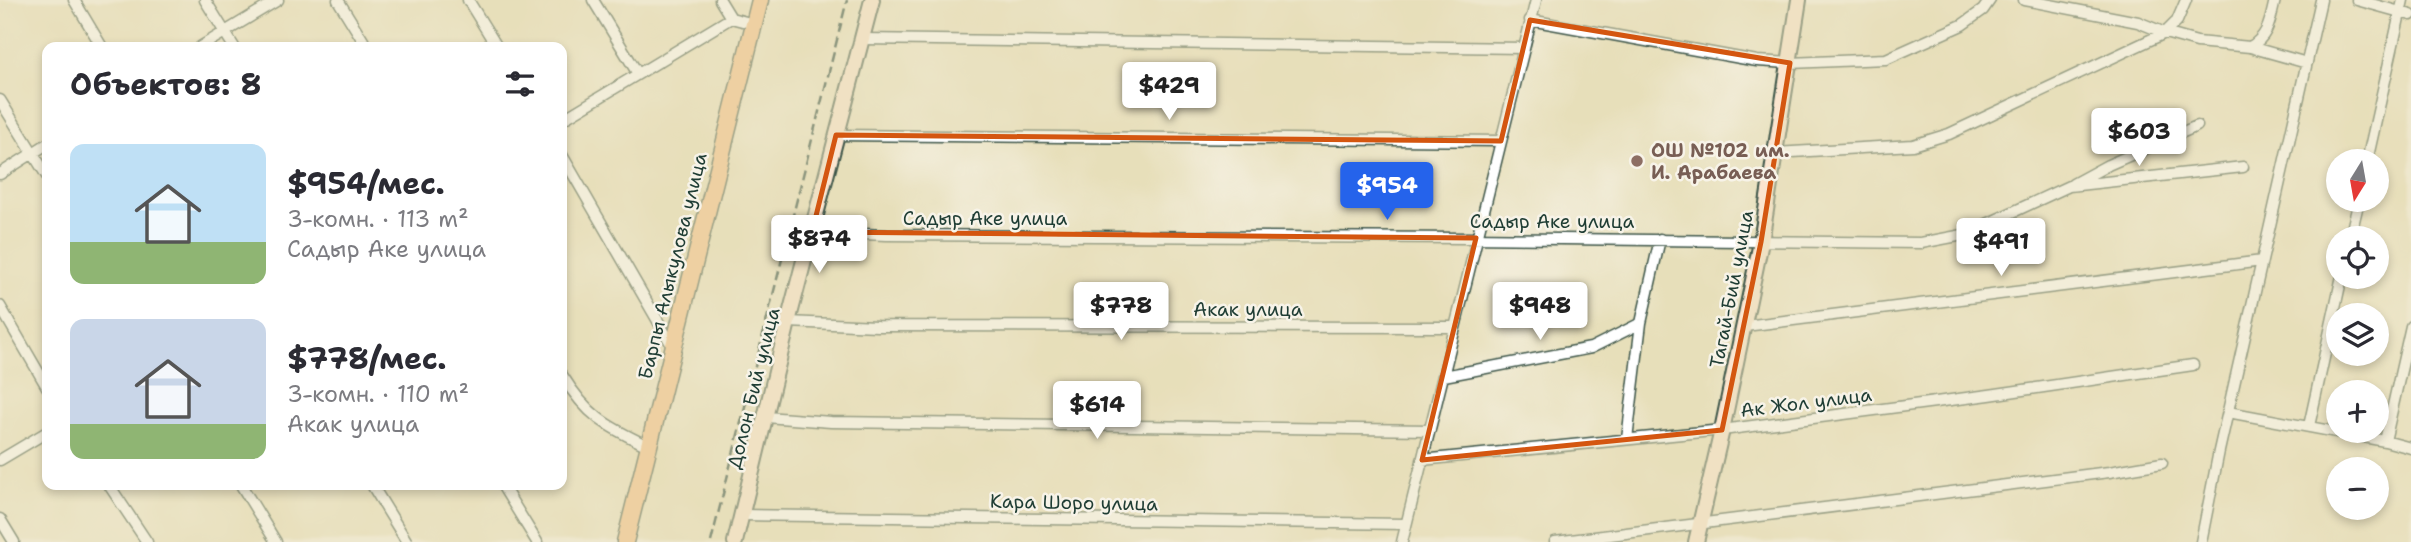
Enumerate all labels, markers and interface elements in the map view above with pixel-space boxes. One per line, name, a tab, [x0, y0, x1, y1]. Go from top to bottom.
pin: $429	[1128, 62, 1210, 122]
text: Объектов: 8	[70, 64, 262, 105]
icon: filters	[501, 65, 539, 103]
text: $429	[1138, 70, 1200, 100]
pin: $603	[2098, 108, 2180, 168]
text: $603	[2107, 116, 2171, 146]
place label: ОШ №102 им. И. Арабаева	[1651, 138, 1790, 185]
north arrow	[2326, 149, 2389, 212]
map controls	[2326, 149, 2389, 520]
street label: Барпы Алыкулова улица	[632, 150, 713, 382]
marker: ОШ №102 им. И. Арабаева	[1629, 153, 1645, 169]
pin: $954	[1346, 162, 1428, 222]
text: $954/мес.	[287, 163, 445, 204]
text: $954	[1356, 170, 1418, 200]
icon: home	[126, 172, 210, 256]
text: 3-комн. · 113 m²	[287, 204, 469, 234]
street label: Садыр Аке улица	[903, 206, 1067, 231]
street label: Тагай-Бий улица	[1704, 208, 1759, 370]
street label: Садыр Аке улица	[1470, 209, 1634, 234]
pin: $874	[778, 216, 860, 275]
pin: $491	[1960, 218, 2042, 278]
text: $874	[787, 223, 851, 253]
text: $491	[1972, 226, 2030, 256]
button: locate	[2326, 226, 2389, 289]
text: Садыр Аке улица	[287, 234, 486, 264]
pin: $778	[1080, 282, 1162, 342]
pin: $948	[1499, 282, 1581, 342]
text: $778	[1090, 290, 1152, 320]
text: $948	[1509, 290, 1571, 320]
street label: Акак улица	[1193, 297, 1303, 322]
button: layers	[2326, 303, 2389, 366]
street label: Долон Бий улица	[721, 305, 786, 471]
text: $778/мес.	[287, 338, 447, 379]
icon: home	[126, 347, 210, 431]
text: 3-комн. · 110 m²	[287, 379, 469, 409]
button: +	[2326, 380, 2389, 443]
pin: $614	[1056, 382, 1138, 441]
street label: Ак Жол улица	[1739, 382, 1873, 423]
text: $614	[1069, 389, 1125, 419]
text: Акак улица	[287, 409, 419, 439]
button: −	[2326, 457, 2389, 520]
street label: Кара Шоро улица	[990, 489, 1158, 516]

